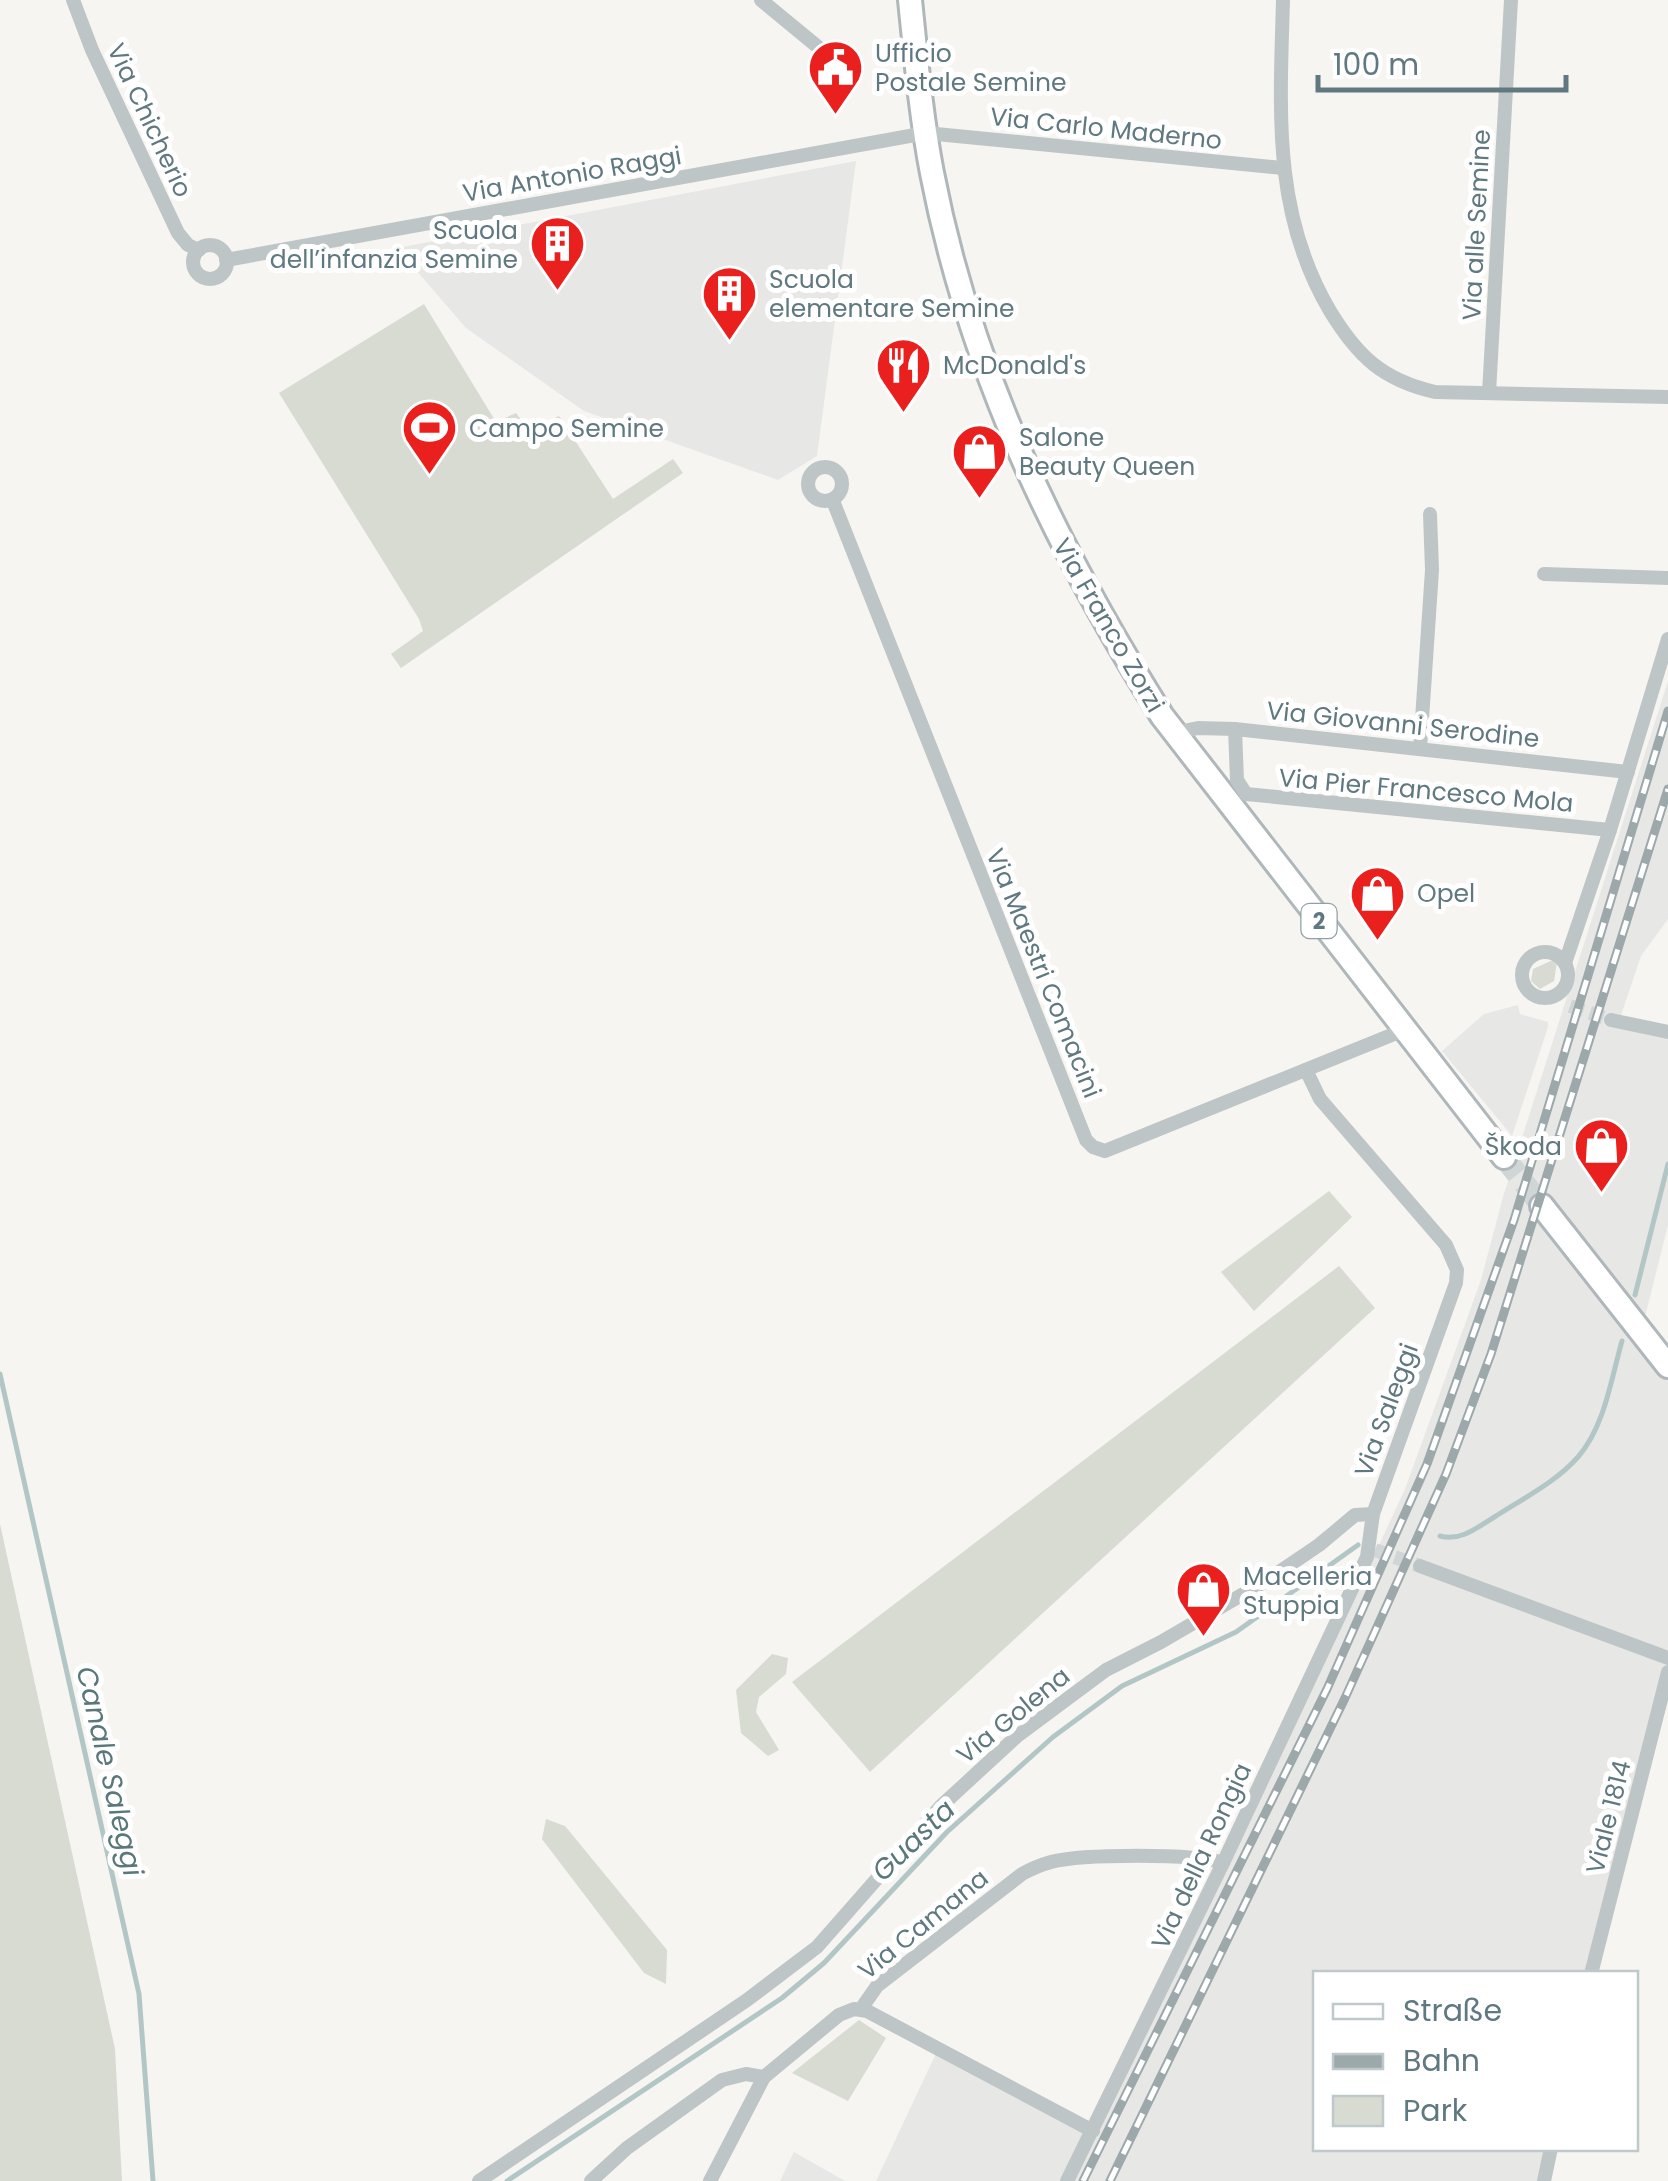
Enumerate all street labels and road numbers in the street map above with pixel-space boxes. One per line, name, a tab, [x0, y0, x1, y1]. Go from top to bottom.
street label: Via Chicherio	[99, 37, 201, 203]
street label: Via Carlo Maderno	[988, 99, 1224, 158]
street label: Via alle Semine	[1454, 128, 1499, 322]
street label: Via Antonio Raggi	[460, 138, 684, 211]
street label: Via Franco Zorzi	[1044, 532, 1173, 719]
street label: Via Giovanni Serodine	[1265, 693, 1541, 756]
street label: Via Pier Francesco Mola	[1277, 760, 1575, 821]
street label: Via Maestri Comacini	[977, 843, 1110, 1103]
road number: 2	[1302, 904, 1336, 938]
street label: Via Saleggi	[1346, 1338, 1427, 1482]
street label: Via Golena	[949, 1659, 1077, 1772]
street label: Via della Rongia	[1143, 1757, 1260, 1955]
street label: Viale 1814	[1577, 1757, 1639, 1878]
street label: Via Camana	[851, 1861, 996, 1988]

